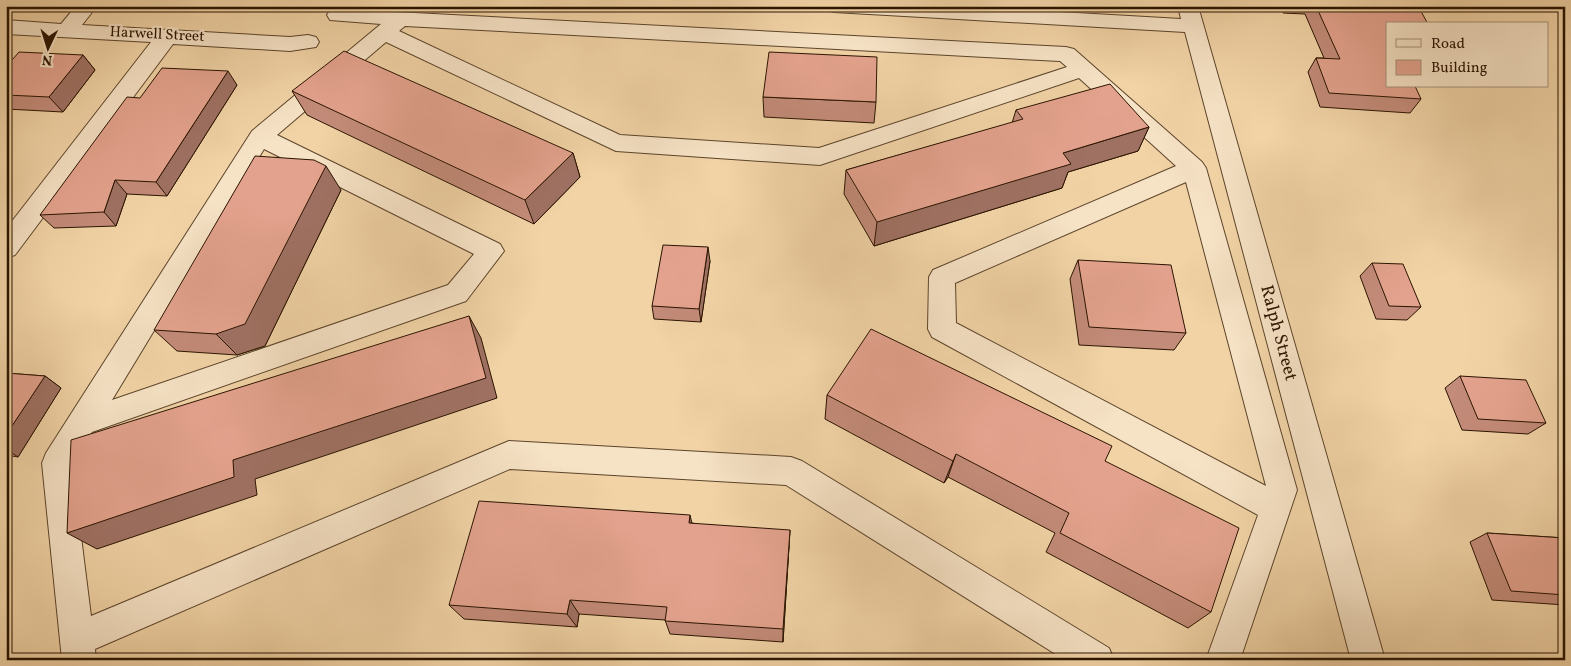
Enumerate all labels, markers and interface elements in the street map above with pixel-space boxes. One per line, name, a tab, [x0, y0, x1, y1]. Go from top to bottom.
north arrow	[22, 22, 72, 72]
street label: Harwell Street	[109, 22, 205, 48]
legend	[1386, 22, 1548, 88]
text: Road	[1431, 34, 1465, 55]
text: N	[41, 50, 53, 69]
text: Building	[1431, 58, 1488, 79]
street label: Ralph Street	[1253, 282, 1303, 384]

